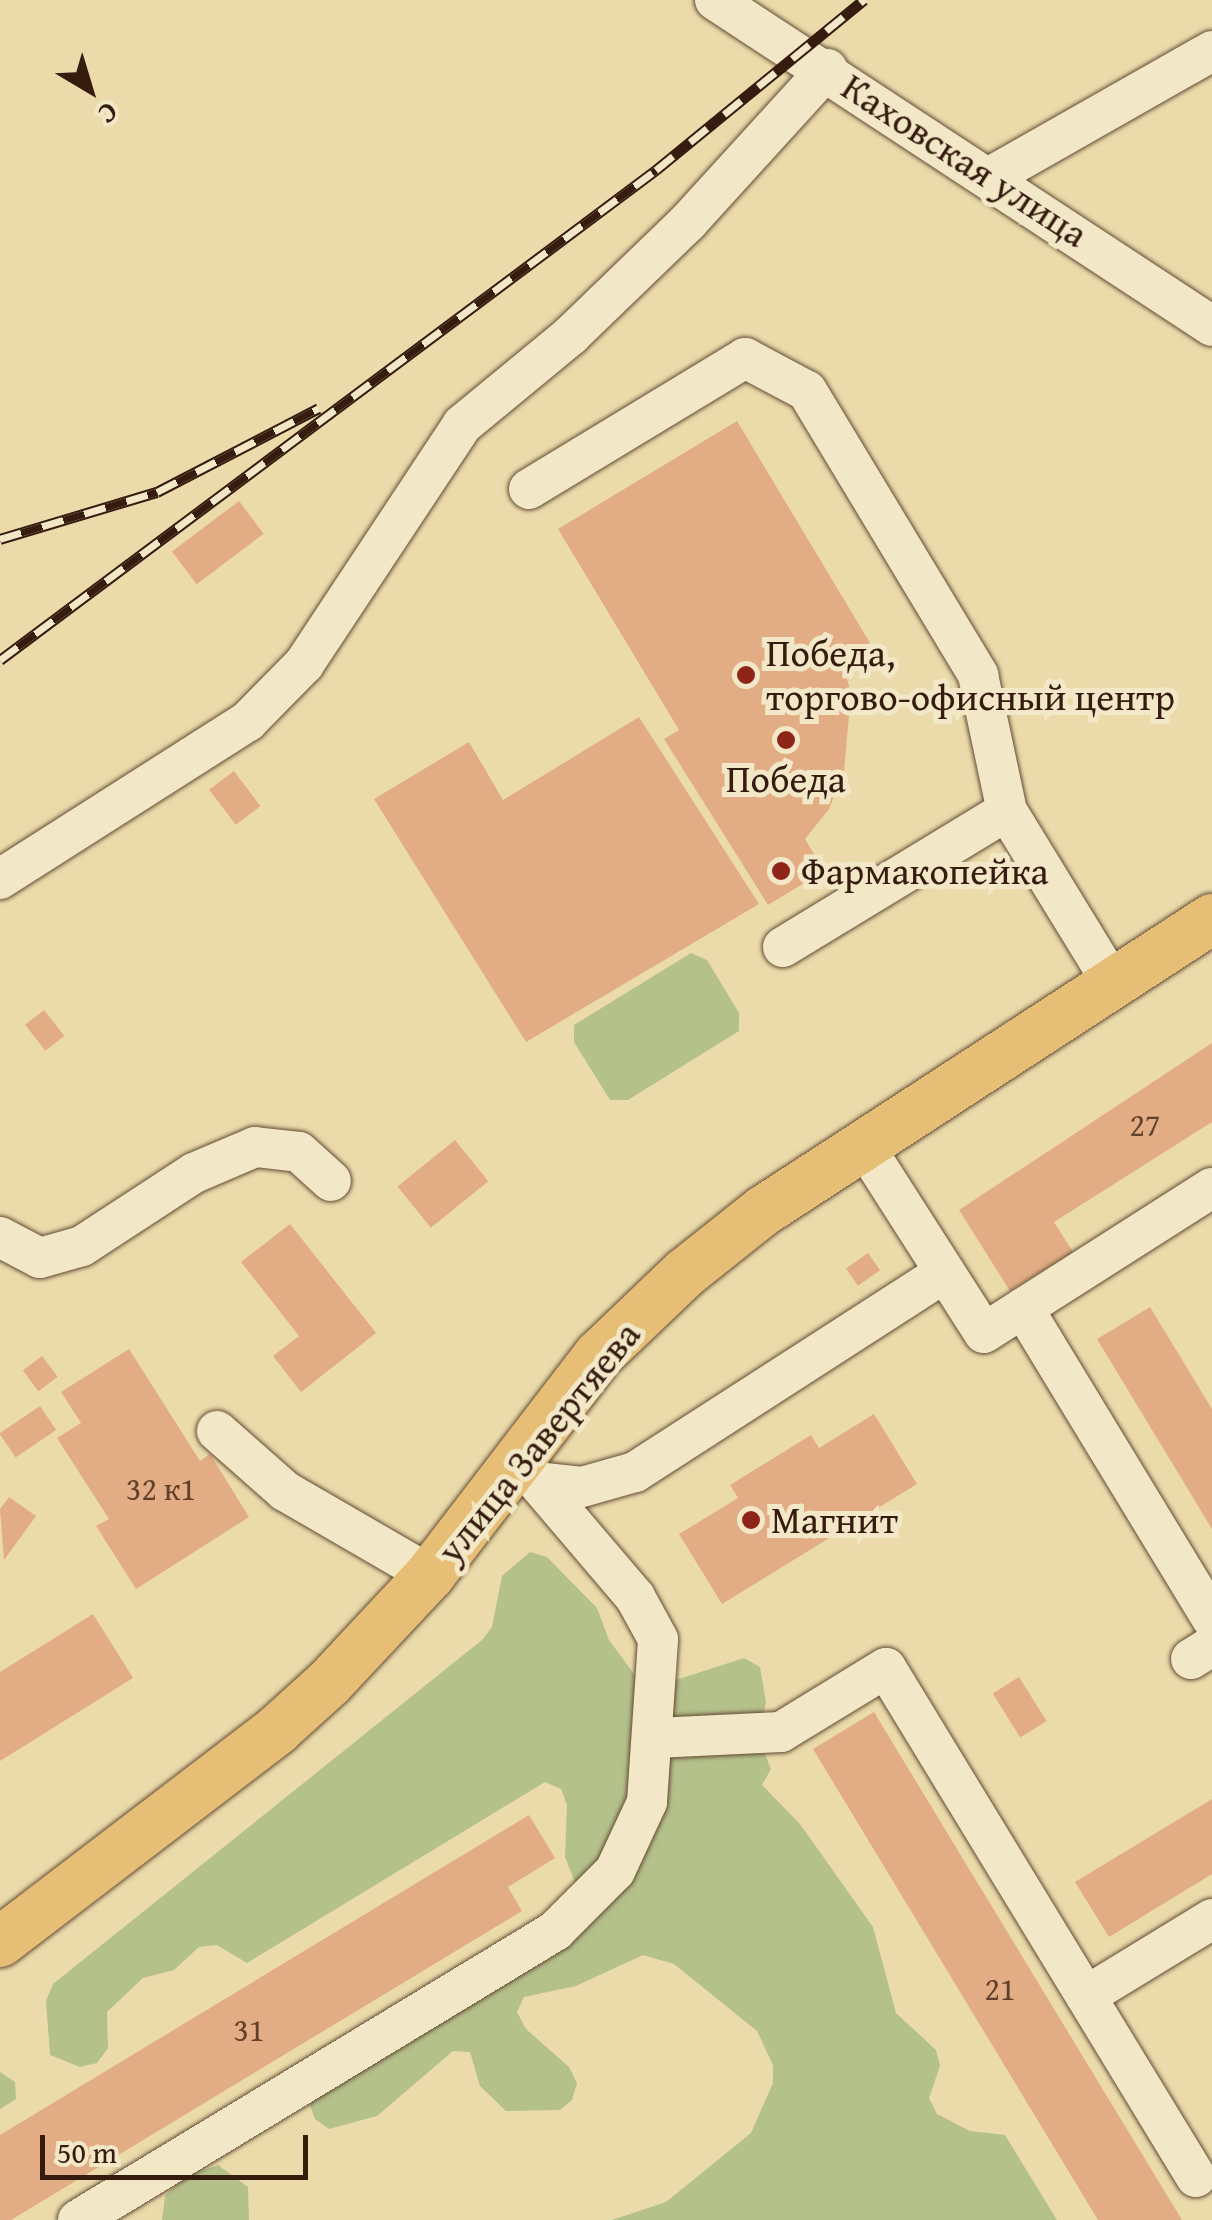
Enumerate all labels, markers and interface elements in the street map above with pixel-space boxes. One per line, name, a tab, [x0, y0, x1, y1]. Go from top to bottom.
north arrow	[40, 40, 140, 140]
street label: Каховская улица	[834, 64, 1096, 256]
text: С	[90, 93, 128, 135]
place label: Победа, торгово-офисный центр	[766, 630, 1175, 719]
marker: Победа, торгово-офисный центр	[735, 664, 757, 686]
marker: Победа	[775, 729, 797, 751]
place label: Победа	[726, 756, 846, 802]
place label: Фармакопейка	[801, 848, 1049, 894]
marker: Фармакопейка	[770, 860, 792, 882]
house number: 27	[1130, 1106, 1160, 1144]
street label: улица Завертяева	[427, 1312, 649, 1572]
house number: 32 к1	[126, 1470, 196, 1508]
place label: Магнит	[771, 1497, 898, 1543]
marker: Магнит	[740, 1509, 762, 1531]
house number: 21	[985, 1970, 1015, 2008]
house number: 31	[234, 2011, 264, 2049]
scale bar	[45, 2115, 312, 2177]
text: 50 m	[57, 2130, 117, 2174]

